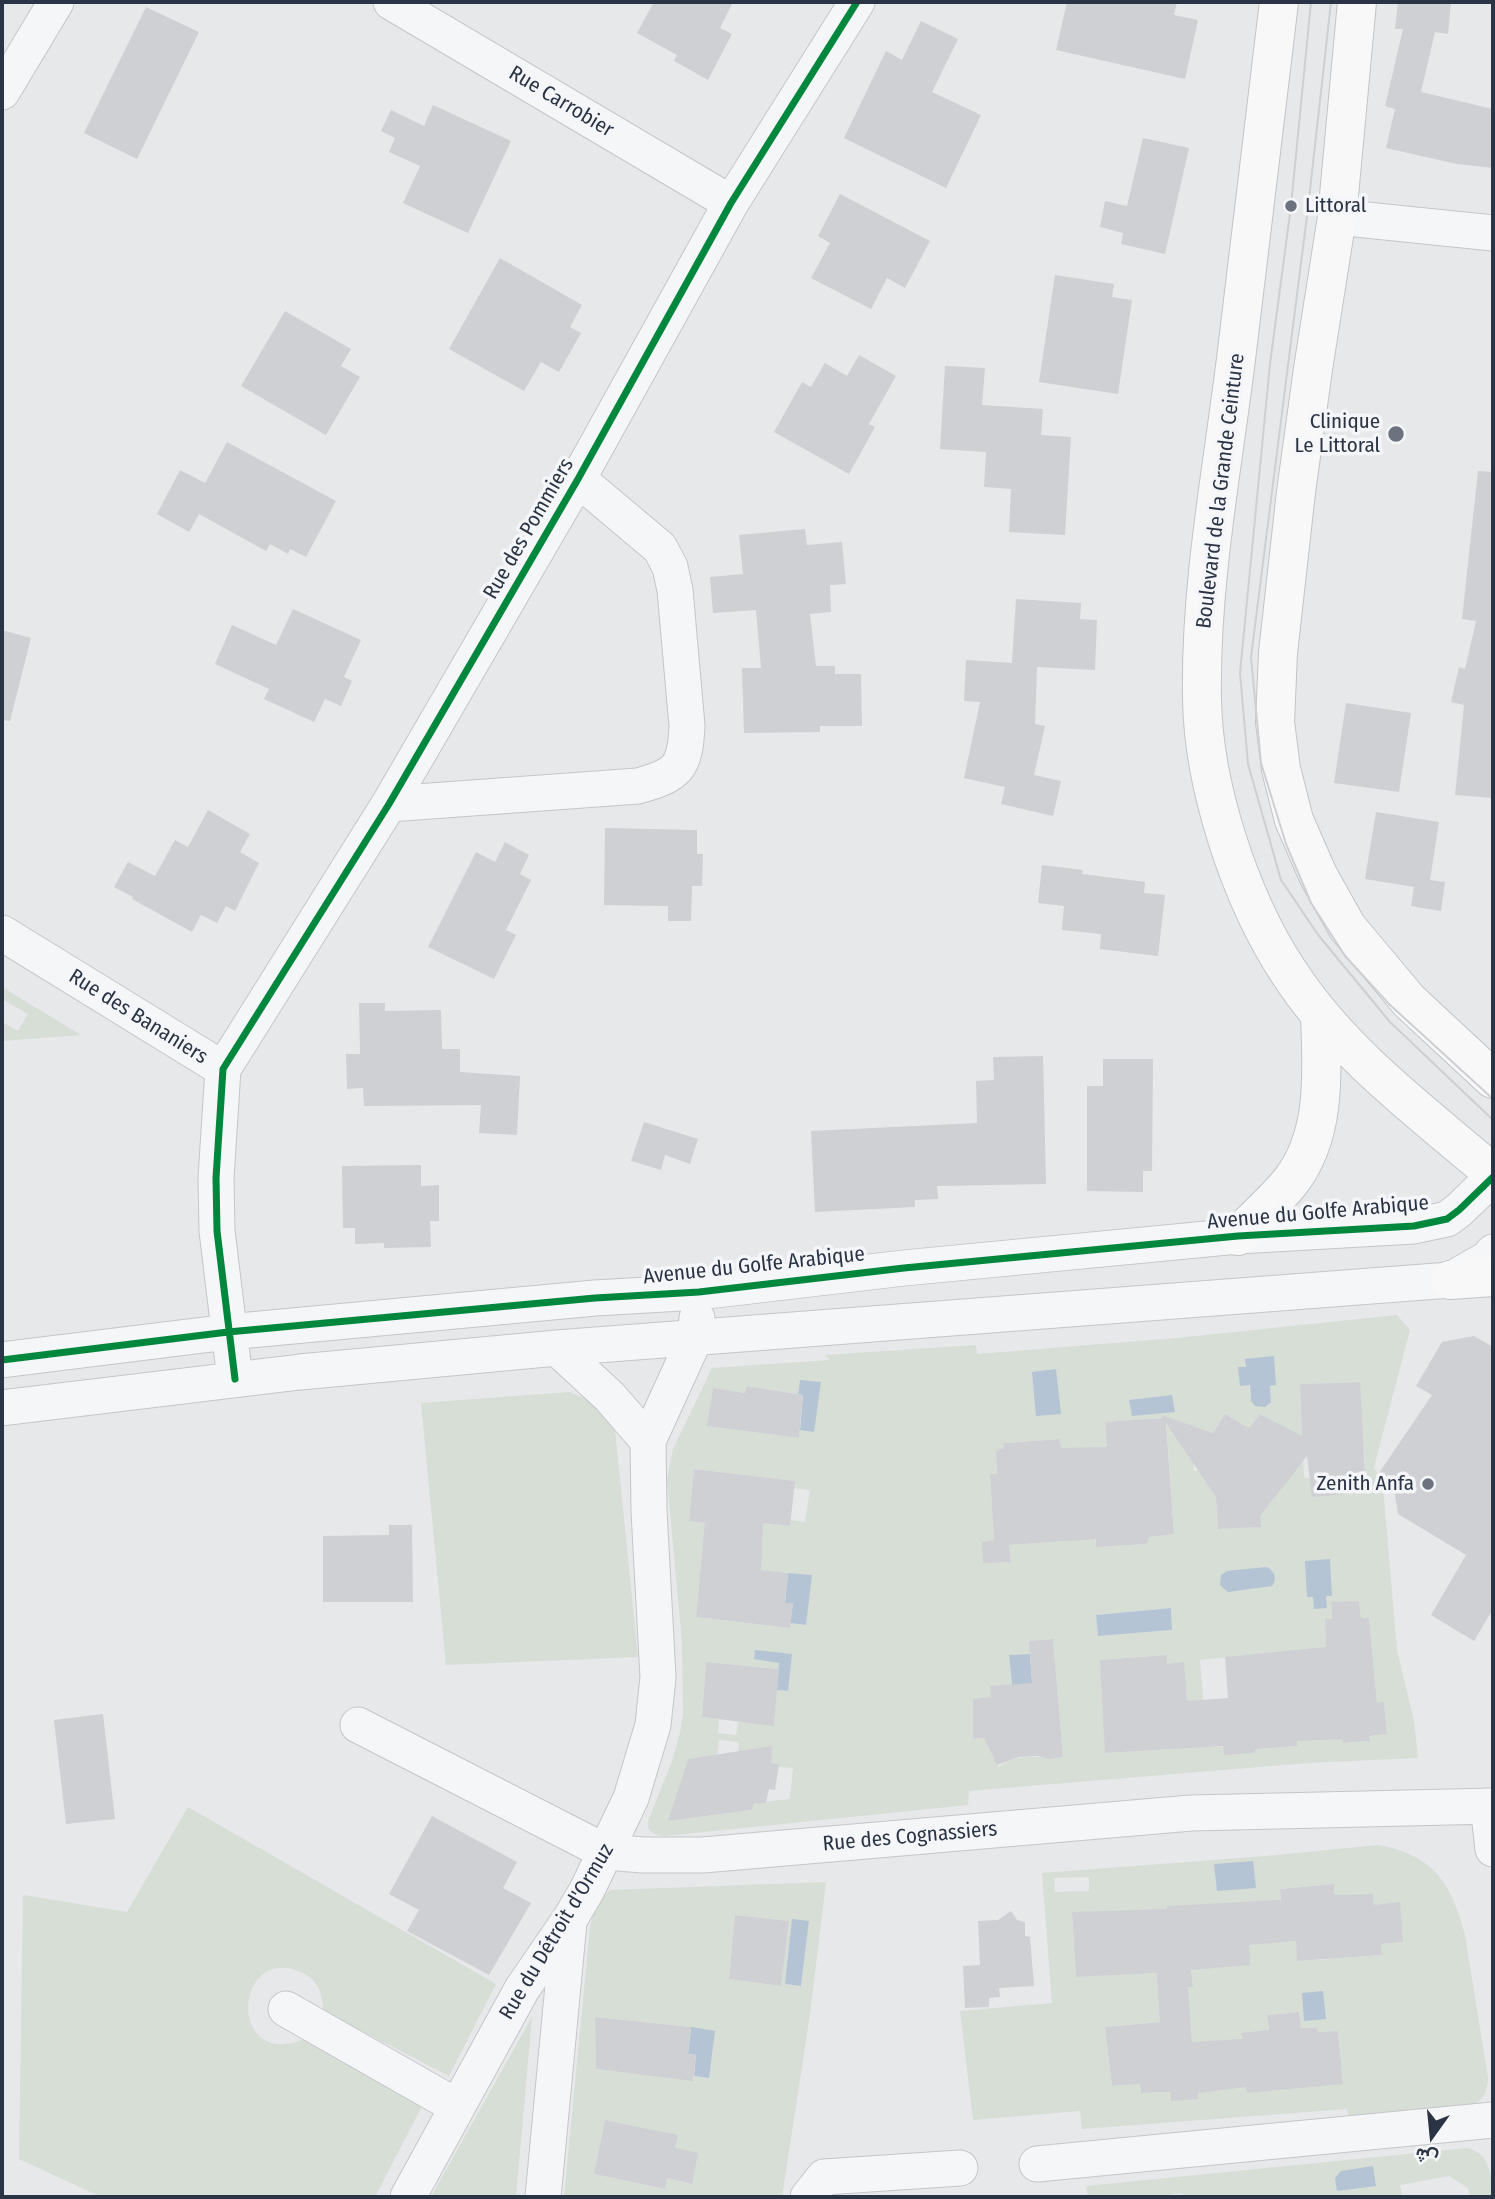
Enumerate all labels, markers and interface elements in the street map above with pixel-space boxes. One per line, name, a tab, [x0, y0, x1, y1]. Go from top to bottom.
street label: Rue Carrobier	[504, 61, 618, 143]
place label: Littoral	[1305, 193, 1366, 219]
marker: Littoral	[1283, 198, 1299, 214]
street label: Boulevard de la Grande Ceinture	[1192, 352, 1250, 630]
place label: Clinique Le Littoral	[1294, 409, 1380, 459]
marker: Clinique Le Littoral	[1386, 424, 1406, 444]
street label: Rue des Pommiers	[478, 454, 580, 604]
street label: Rue des Bananiers	[64, 964, 212, 1070]
street label: Avenue du Golfe Arabique	[1206, 1191, 1430, 1235]
street label: Avenue du Golfe Arabique	[642, 1242, 866, 1290]
place label: Zenith Anfa	[1317, 1471, 1414, 1497]
marker: Zenith Anfa	[1420, 1476, 1436, 1492]
street label: Rue des Cognassiers	[822, 1817, 998, 1857]
street label: Rue du Détroit d'Ormuz	[495, 1840, 619, 2024]
north arrow	[1397, 2101, 1467, 2171]
text: ش	[1412, 2143, 1440, 2171]

